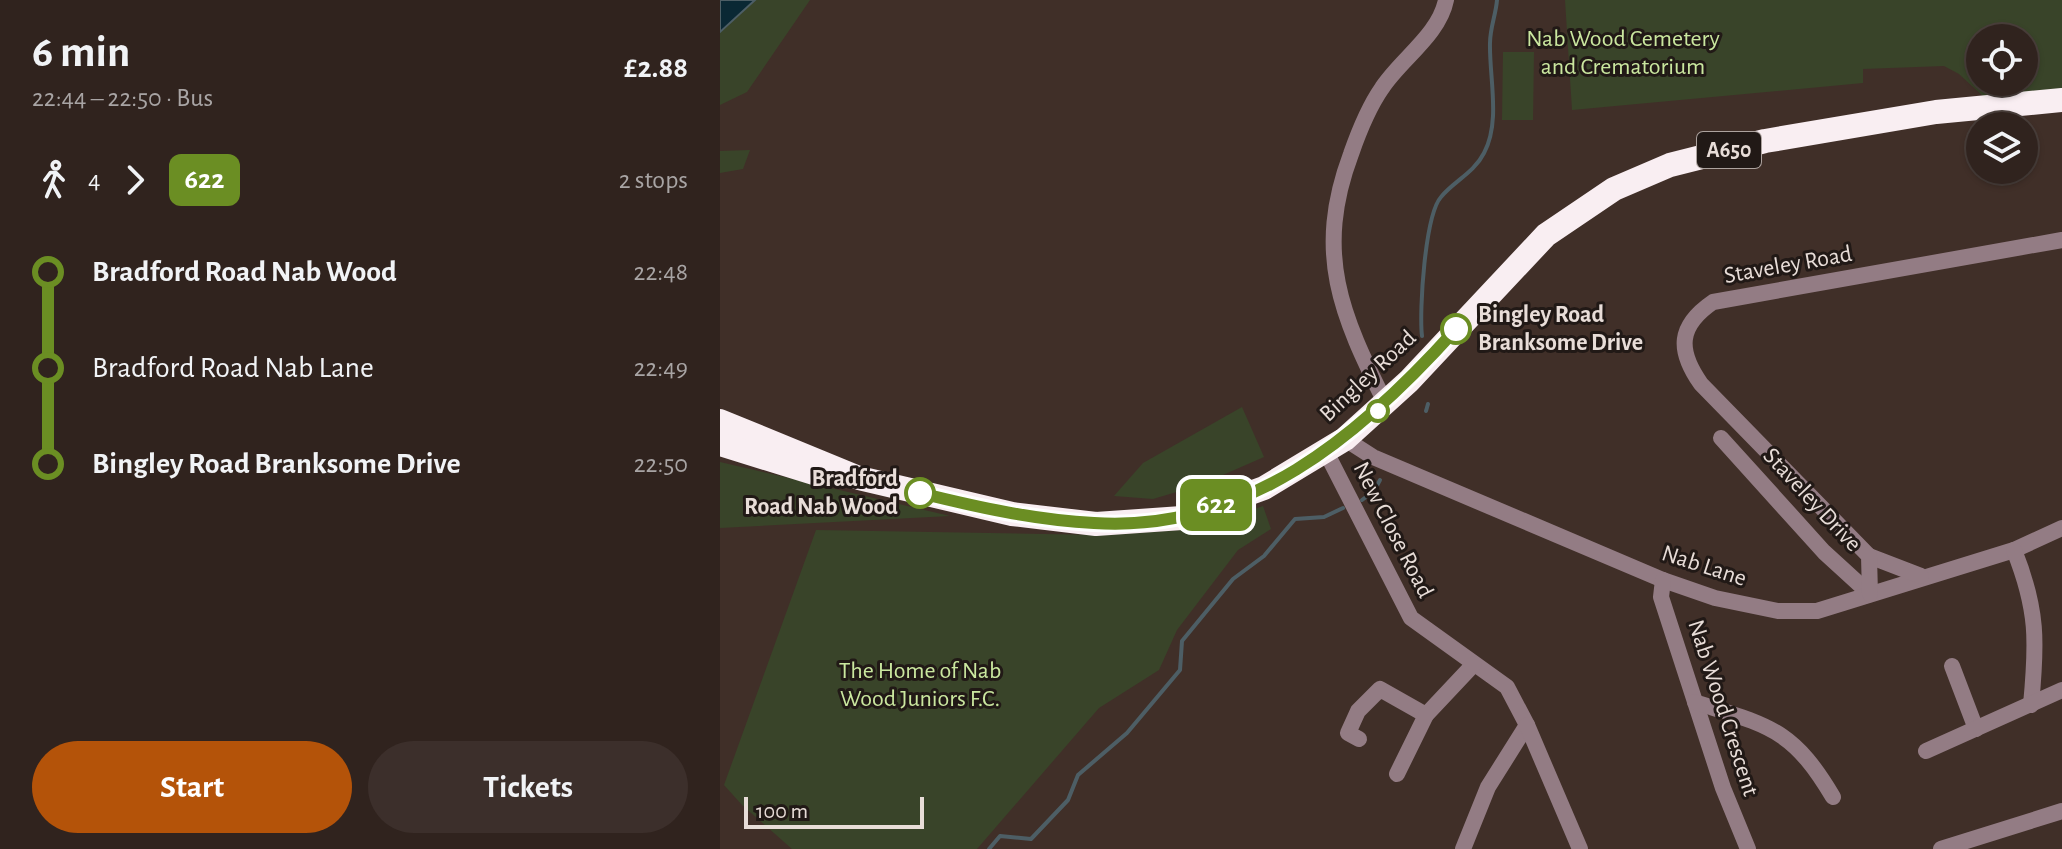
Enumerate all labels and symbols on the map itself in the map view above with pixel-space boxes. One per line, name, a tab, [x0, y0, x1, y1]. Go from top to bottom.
park label: Nab Wood Cemetery and Crematorium	[1526, 27, 1720, 79]
road number: A650	[1697, 132, 1761, 168]
street label: Staveley Road	[1722, 242, 1854, 288]
place label: Bingley Road Branksome Drive	[1478, 303, 1643, 355]
marker: Bingley Road Branksome Drive	[1441, 314, 1471, 344]
street label: Bingley Road	[1315, 326, 1421, 426]
unlabelled marker	[1367, 400, 1389, 422]
street label: Staveley Drive	[1758, 444, 1866, 556]
street label: New Close Road	[1348, 458, 1438, 602]
place label: Bradford Road Nab Wood	[744, 467, 898, 519]
marker: Bradford Road Nab Wood	[905, 478, 935, 508]
line badge: 622	[1170, 479, 1262, 531]
street label: Nab Lane	[1659, 541, 1749, 591]
street label: Nab Wood Crescent	[1683, 617, 1763, 799]
park label: The Home of Nab Wood Juniors F.C.	[839, 659, 1001, 711]
scale bar	[744, 793, 924, 829]

